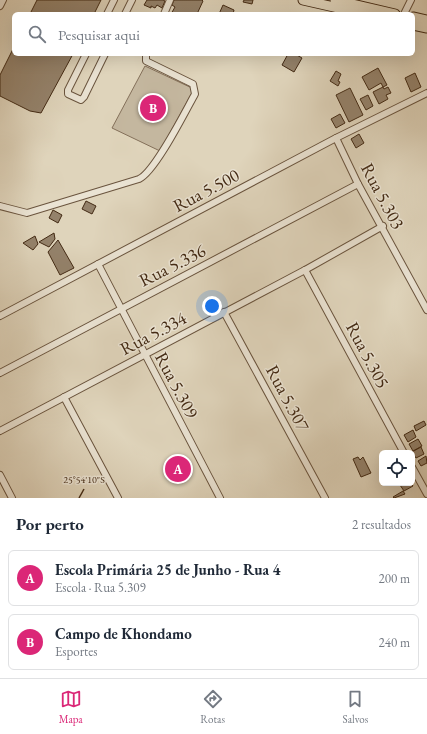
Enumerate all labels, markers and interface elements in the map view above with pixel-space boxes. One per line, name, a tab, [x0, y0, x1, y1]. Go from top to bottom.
search box	[12, 12, 415, 56]
icon: search	[26, 23, 48, 45]
text: Pesquisar aqui	[58, 25, 140, 44]
pin: B	[140, 93, 166, 123]
street label: Rua 5.303	[356, 159, 410, 233]
street label: Rua 5.500	[169, 163, 243, 217]
street label: Rua 5.336	[135, 238, 210, 292]
your location	[202, 296, 222, 316]
street label: Rua 5.334	[116, 306, 190, 360]
street label: Rua 5.305	[341, 318, 395, 392]
street label: Rua 5.309	[150, 348, 204, 422]
street label: Rua 5.307	[261, 361, 315, 435]
map controls	[379, 450, 415, 486]
button: locate	[379, 450, 415, 486]
pin: A	[165, 454, 191, 484]
text: 25°54'10"S	[63, 473, 105, 486]
text: Por perto	[16, 513, 84, 535]
text: 2 resultados	[352, 516, 411, 533]
text: Escola Primária 25 de Junho - Rua 4	[55, 560, 281, 579]
text: A	[25, 570, 35, 587]
text: 200 m	[379, 570, 410, 587]
text: Escola · Rua 5.309	[55, 579, 146, 596]
text: Campo de Khondamo	[55, 624, 192, 643]
text: B	[26, 634, 34, 651]
text: 240 m	[379, 634, 410, 651]
text: Esportes	[55, 643, 97, 660]
tab: Mapa	[59, 688, 83, 726]
tab: Rotas	[200, 688, 225, 726]
tab: Salvos	[343, 688, 368, 726]

